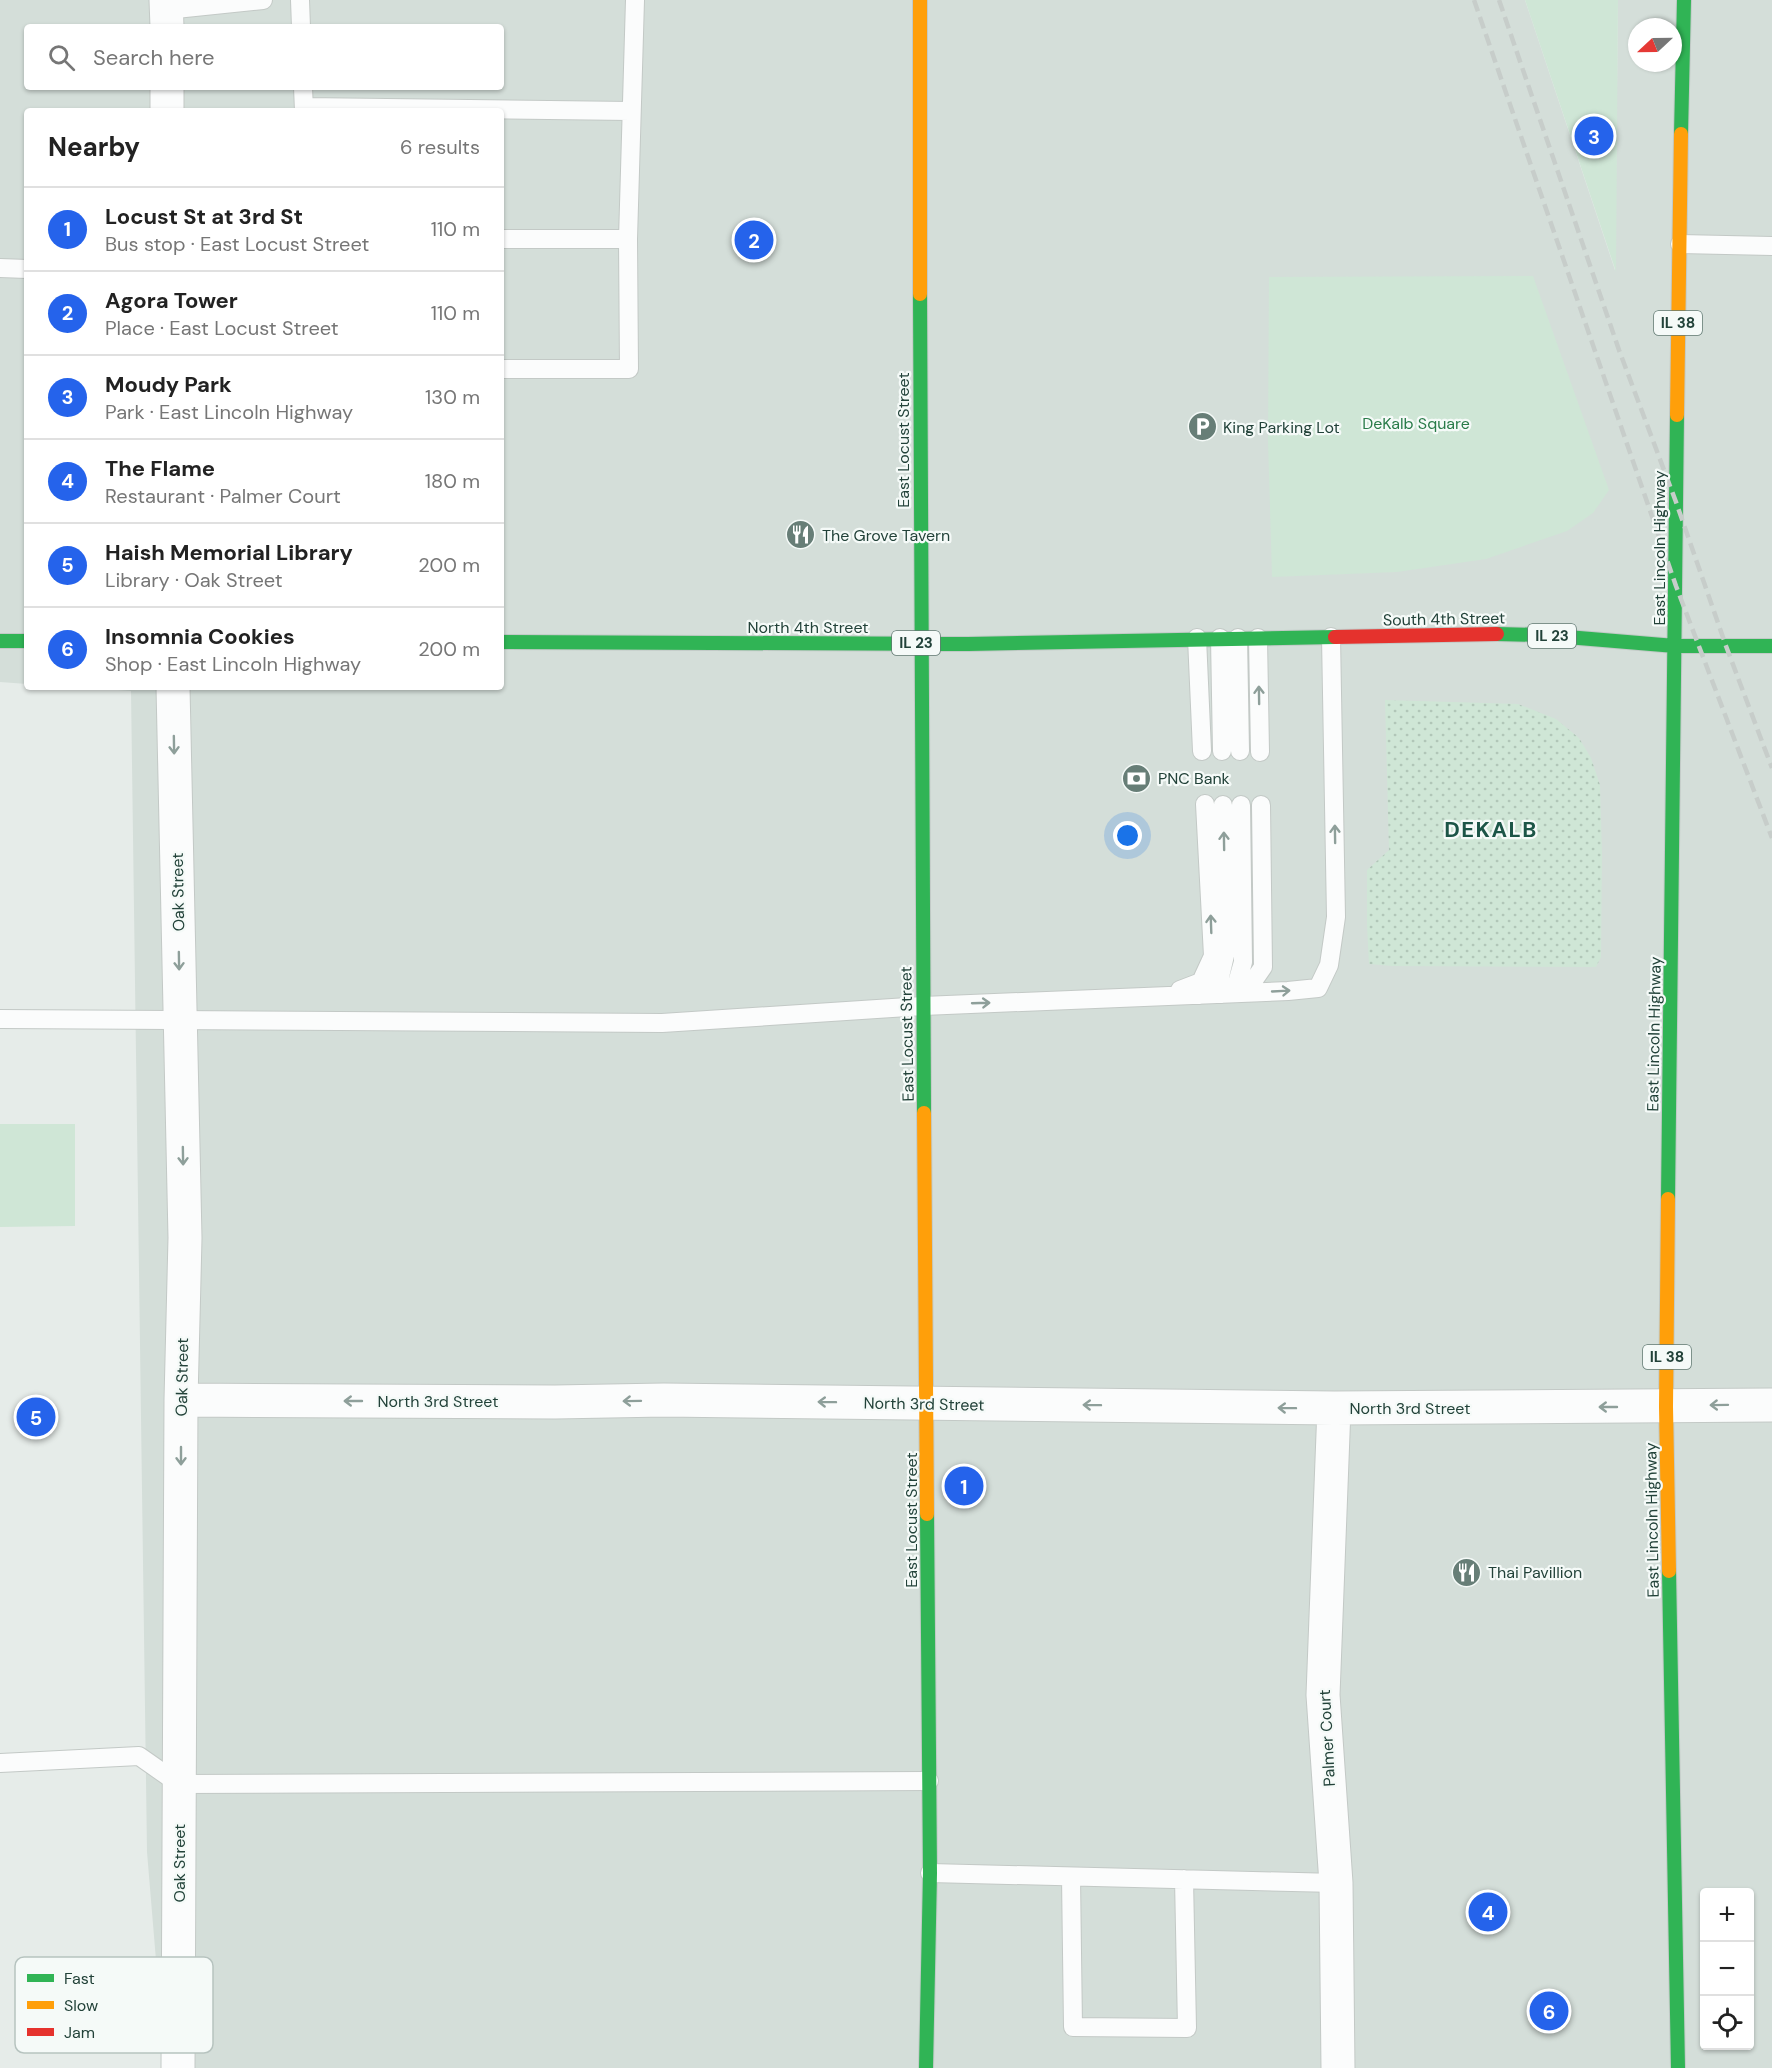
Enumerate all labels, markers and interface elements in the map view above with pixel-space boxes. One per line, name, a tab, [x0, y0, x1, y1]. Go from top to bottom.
north arrow	[1628, 18, 1682, 72]
search box	[24, 24, 504, 90]
icon: search	[45, 41, 78, 74]
text: Search here	[93, 43, 214, 72]
pin: 3	[1574, 114, 1614, 158]
text: Nearby	[48, 130, 140, 164]
text: 6 results	[400, 134, 480, 160]
text: Locust St at 3rd St	[105, 202, 303, 231]
text: 1	[64, 216, 71, 242]
text: 110 m	[431, 216, 480, 242]
pin: 2	[734, 218, 774, 262]
text: Bus stop · East Locust Street	[105, 231, 369, 257]
text: Agora Tower	[105, 286, 238, 315]
text: 2	[62, 300, 73, 326]
text: 110 m	[431, 300, 480, 326]
road number: IL 38	[1654, 311, 1702, 335]
text: Place · East Locust Street	[105, 315, 339, 341]
text: Moudy Park	[105, 370, 232, 399]
street label: East Locust Street	[893, 372, 914, 508]
text: 3	[61, 384, 74, 410]
text: 130 m	[425, 384, 480, 410]
text: Park · East Lincoln Highway	[105, 399, 353, 425]
parking icon: King Parking Lot	[1186, 411, 1218, 443]
park label: DeKalb Square	[1362, 413, 1470, 434]
place label: King Parking Lot	[1223, 417, 1340, 438]
text: The Flame	[105, 454, 215, 483]
text: 4	[61, 468, 74, 494]
text: 180 m	[425, 468, 480, 494]
street label: East Lincoln Highway	[1649, 470, 1670, 626]
text: Restaurant · Palmer Court	[105, 483, 341, 509]
restaurant icon: The Grove Tavern	[785, 519, 817, 551]
place label: The Grove Tavern	[822, 525, 950, 546]
text: Haish Memorial Library	[105, 538, 353, 567]
text: 5	[61, 552, 74, 578]
text: 200 m	[418, 552, 480, 578]
text: Library · Oak Street	[105, 567, 283, 593]
street label: South 4th Street	[1383, 607, 1505, 631]
street label: North 4th Street	[748, 617, 868, 638]
text: Insomnia Cookies	[105, 622, 295, 651]
road number: IL 23	[1528, 624, 1576, 648]
road number: IL 23	[892, 631, 940, 655]
text: 6	[61, 636, 74, 662]
text: 200 m	[418, 636, 480, 662]
text: Shop · East Lincoln Highway	[105, 651, 361, 677]
one-way arrow	[1253, 685, 1265, 705]
one-way arrow	[169, 735, 180, 755]
bank icon: PNC Bank	[1121, 762, 1153, 794]
place label: PNC Bank	[1158, 768, 1230, 789]
district label: DEKALB	[1444, 815, 1538, 844]
your location	[1113, 821, 1142, 850]
one-way arrow	[1329, 824, 1340, 844]
one-way arrow	[1218, 832, 1230, 852]
street label: Oak Street	[167, 852, 189, 932]
one-way arrow	[1206, 914, 1217, 934]
one-way arrow	[173, 951, 185, 971]
street label: East Lincoln Highway	[1642, 956, 1666, 1112]
street label: East Locust Street	[895, 966, 919, 1102]
one-way arrow	[1270, 986, 1290, 997]
one-way arrow	[971, 998, 991, 1009]
one-way arrow	[178, 1146, 189, 1166]
street label: Oak Street	[171, 1337, 193, 1417]
road number: IL 38	[1643, 1345, 1691, 1369]
street label: North 3rd Street	[378, 1391, 498, 1412]
street label: North 3rd Street	[863, 1392, 985, 1416]
pin: 5	[16, 1394, 56, 1440]
one-way arrow	[343, 1395, 363, 1407]
one-way arrow	[622, 1395, 642, 1407]
one-way arrow	[817, 1396, 837, 1408]
street label: North 3rd Street	[1350, 1398, 1470, 1419]
one-way arrow	[1082, 1400, 1102, 1411]
one-way arrow	[1710, 1400, 1730, 1411]
one-way arrow	[1598, 1401, 1618, 1413]
one-way arrow	[1277, 1402, 1297, 1414]
street label: East Lincoln Highway	[1640, 1442, 1664, 1598]
one-way arrow	[175, 1446, 187, 1466]
street label: East Locust Street	[901, 1452, 922, 1588]
pin: 1	[944, 1464, 984, 1508]
restaurant icon: Thai Pavillion	[1451, 1556, 1483, 1588]
place label: Thai Pavillion	[1488, 1562, 1582, 1583]
street label: Palmer Court	[1314, 1689, 1340, 1787]
street label: Oak Street	[169, 1824, 190, 1902]
map controls	[1700, 1888, 1754, 2050]
button: +	[1700, 1888, 1754, 1942]
pin: 4	[1468, 1890, 1508, 1934]
button: −	[1700, 1942, 1754, 1996]
legend	[15, 1957, 213, 2053]
text: Fast	[64, 1968, 95, 1989]
pin: 6	[1530, 1988, 1568, 2034]
text: Slow	[64, 1995, 98, 2016]
button: locate	[1700, 1996, 1754, 2050]
text: Jam	[64, 2022, 95, 2043]

